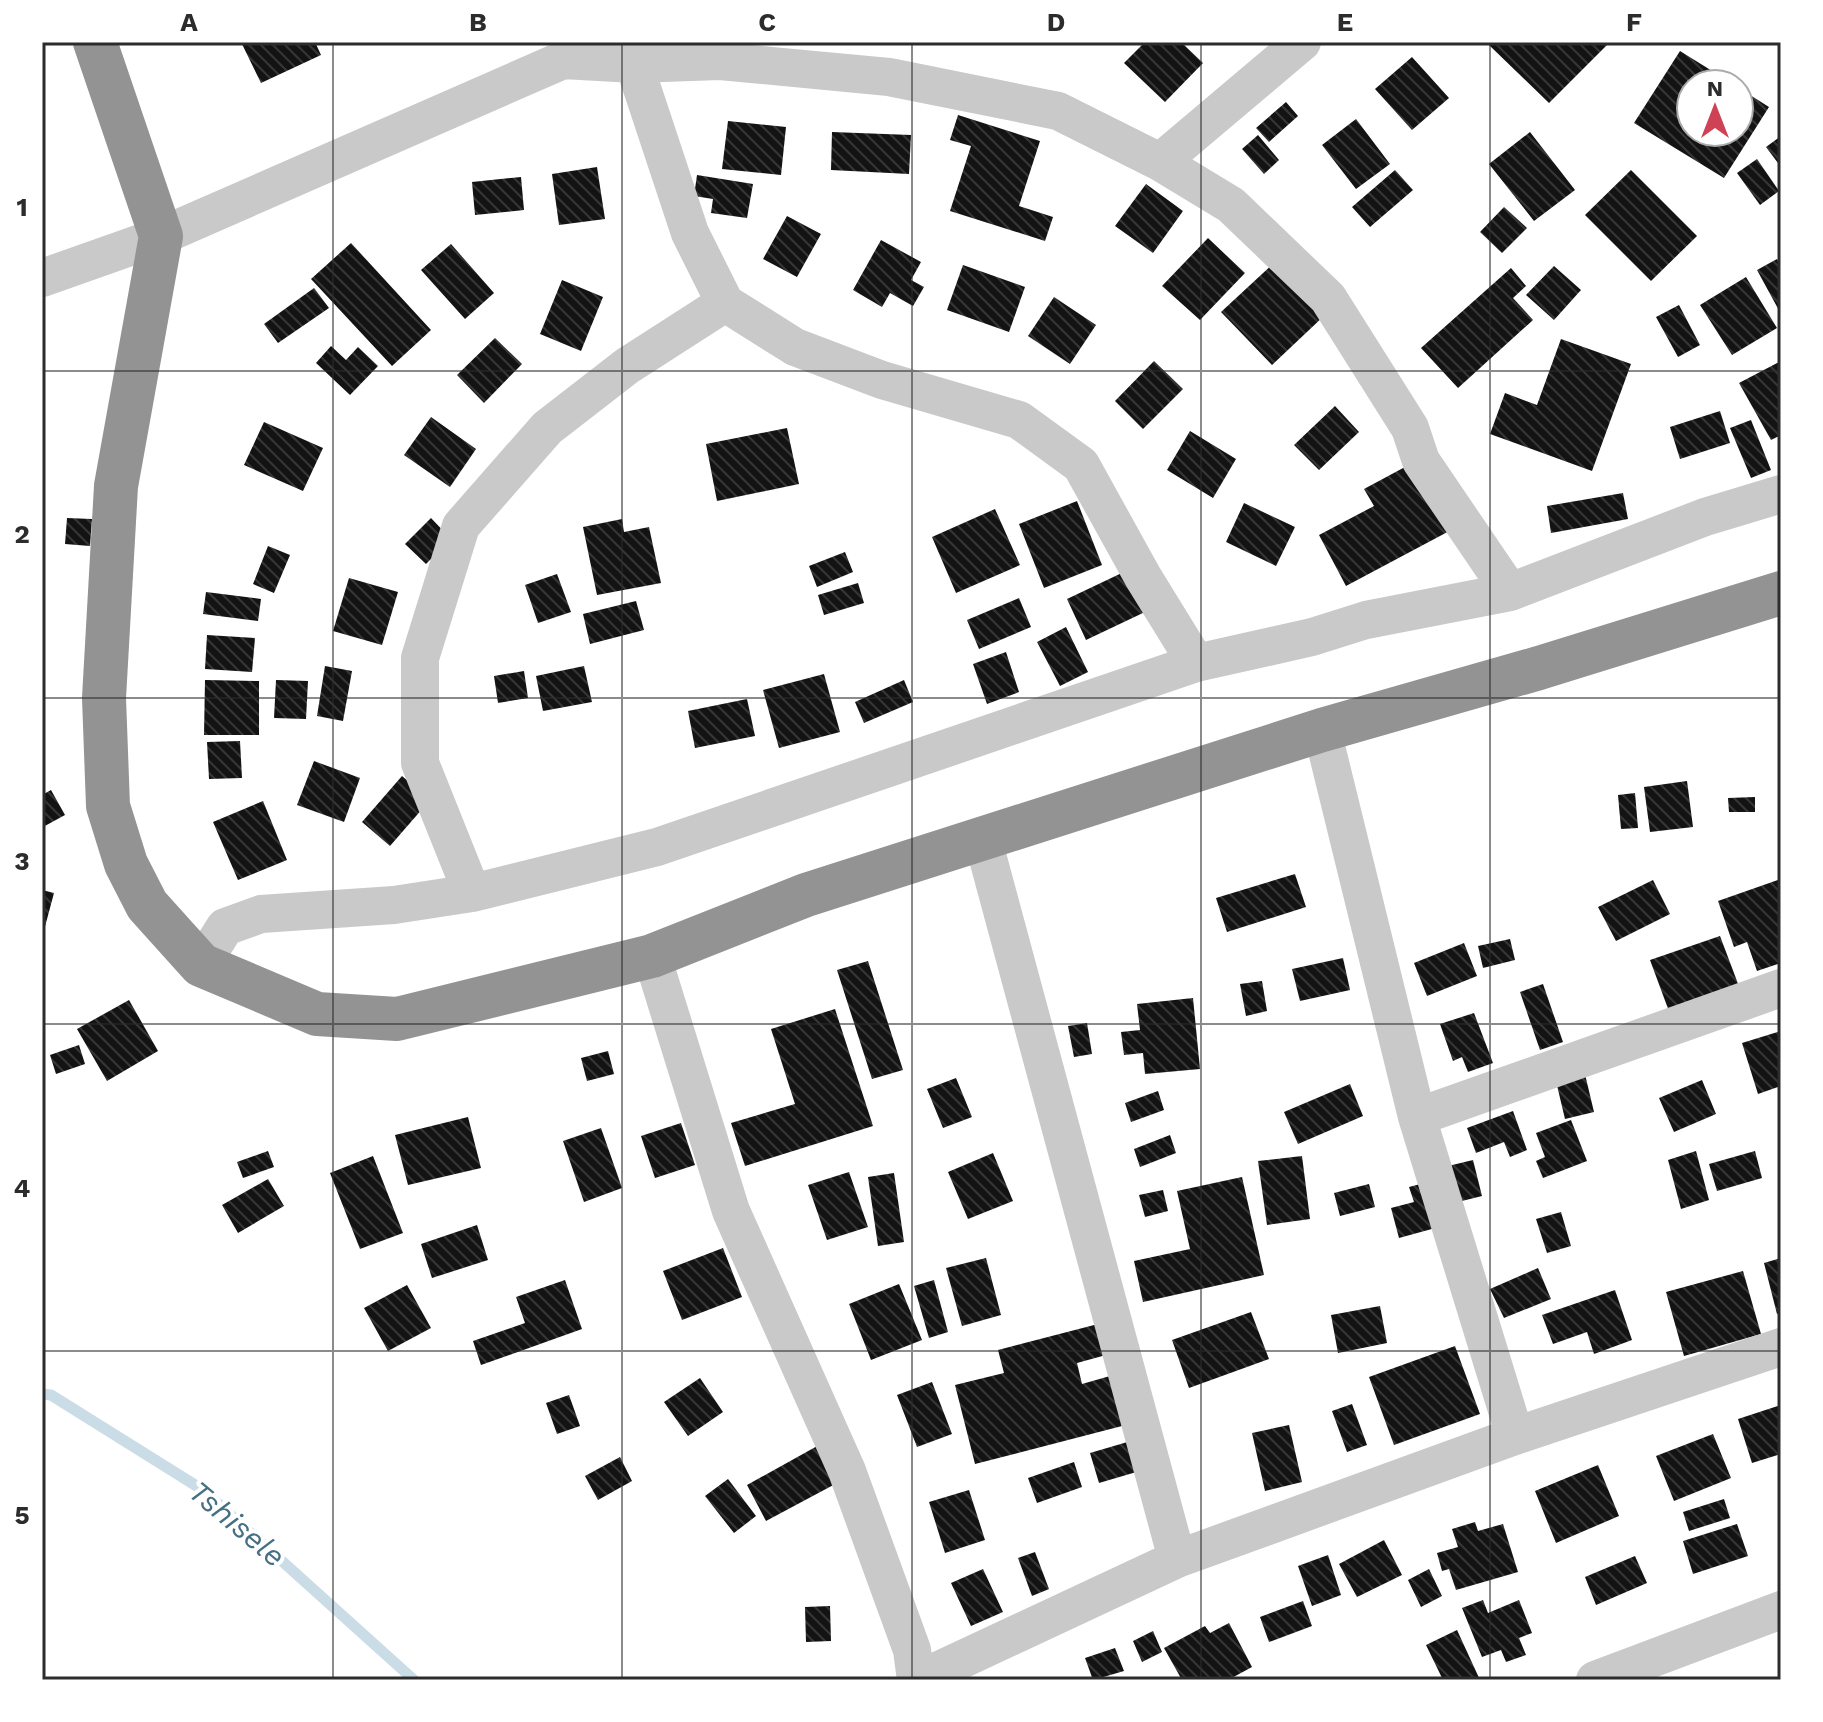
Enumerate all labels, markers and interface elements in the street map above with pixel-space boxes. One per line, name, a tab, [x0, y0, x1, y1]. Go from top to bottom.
text: A	[180, 7, 198, 37]
text: B	[469, 7, 487, 37]
text: C	[758, 7, 776, 37]
text: D	[1047, 7, 1065, 37]
text: E	[1337, 7, 1353, 37]
text: F	[1626, 7, 1642, 37]
north arrow	[1675, 68, 1755, 148]
text: N	[1707, 76, 1723, 101]
text: 1	[16, 192, 28, 222]
text: 2	[14, 519, 30, 549]
text: 3	[14, 846, 30, 876]
text: 4	[14, 1173, 31, 1203]
water label: Tshisele	[182, 1473, 292, 1574]
text: 5	[14, 1500, 30, 1530]

